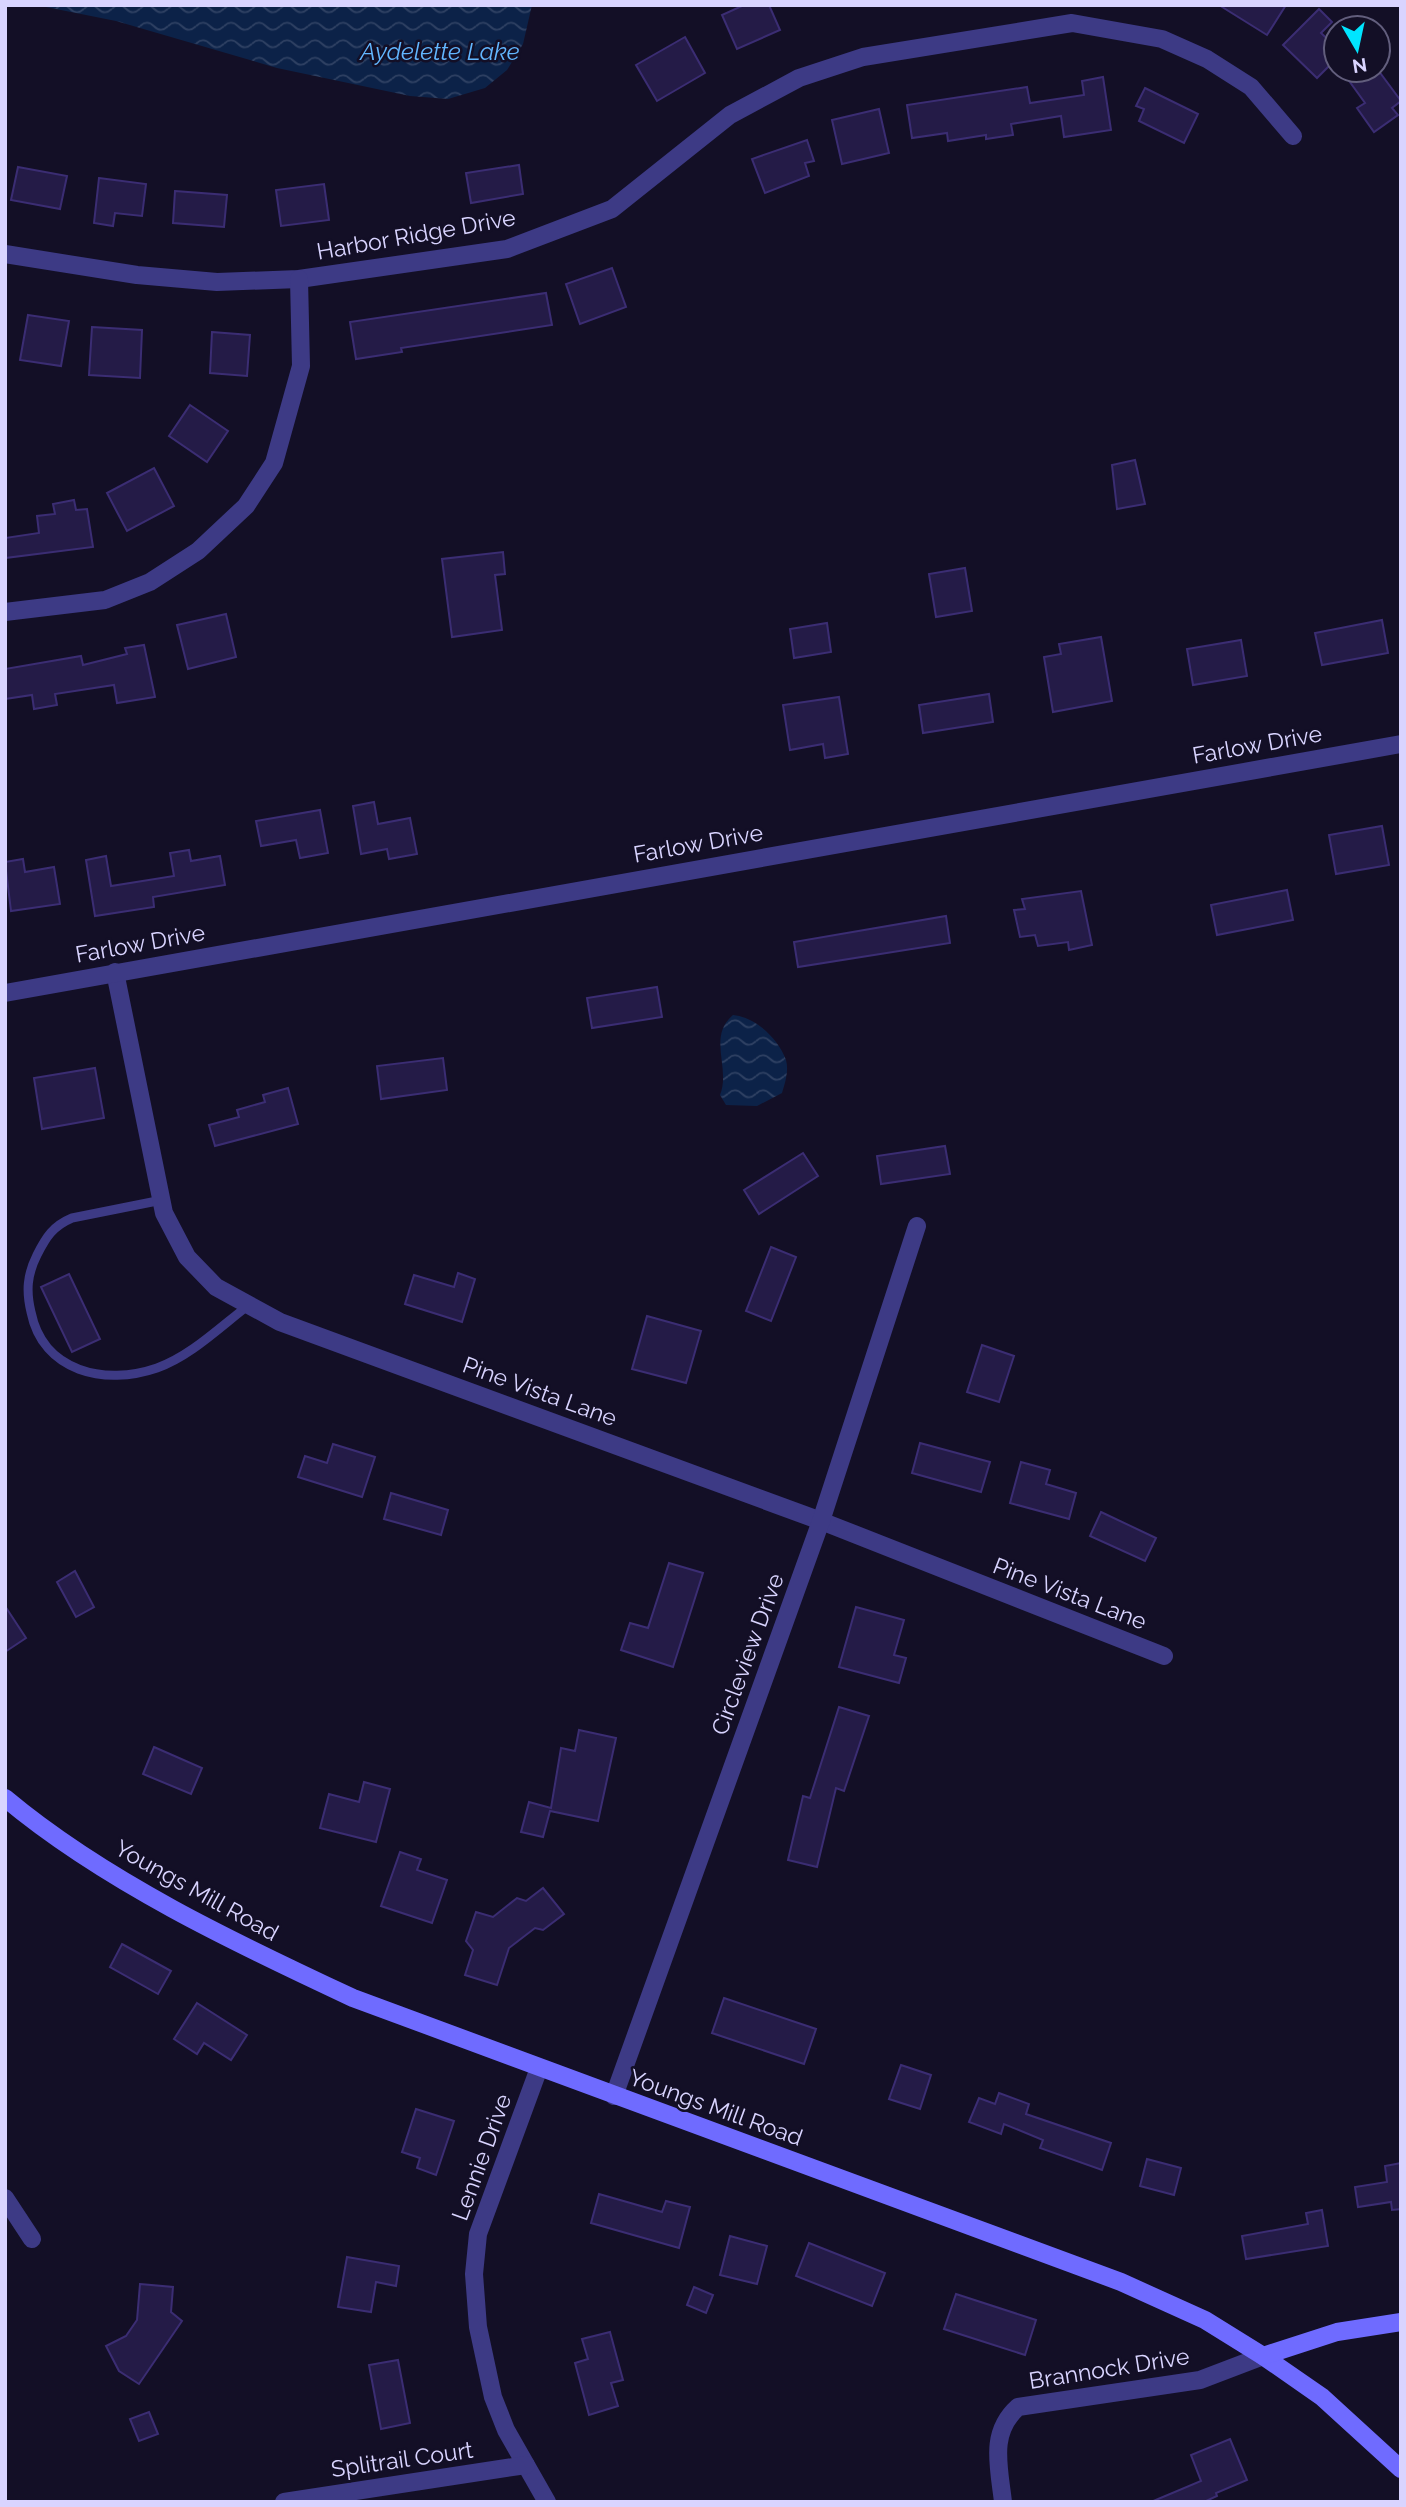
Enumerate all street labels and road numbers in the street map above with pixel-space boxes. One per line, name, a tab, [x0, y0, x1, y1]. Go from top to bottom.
street label: Harbor Ridge Drive	[314, 203, 518, 265]
street label: Farlow Drive	[1190, 719, 1324, 769]
street label: Farlow Drive	[631, 818, 765, 868]
street label: Farlow Drive	[73, 918, 207, 968]
street label: Pine Vista Lane	[459, 1351, 621, 1431]
street label: Pine Vista Lane	[990, 1551, 1150, 1635]
street label: Circleview Drive	[705, 1570, 789, 1738]
street label: Youngs Mill Road	[110, 1834, 284, 1946]
street label: Youngs Mill Road	[625, 2063, 807, 2151]
street label: Lennie Drive	[446, 2090, 516, 2224]
street label: Brannock Drive	[1027, 2342, 1191, 2394]
street label: Splitrail Court	[329, 2436, 475, 2482]

